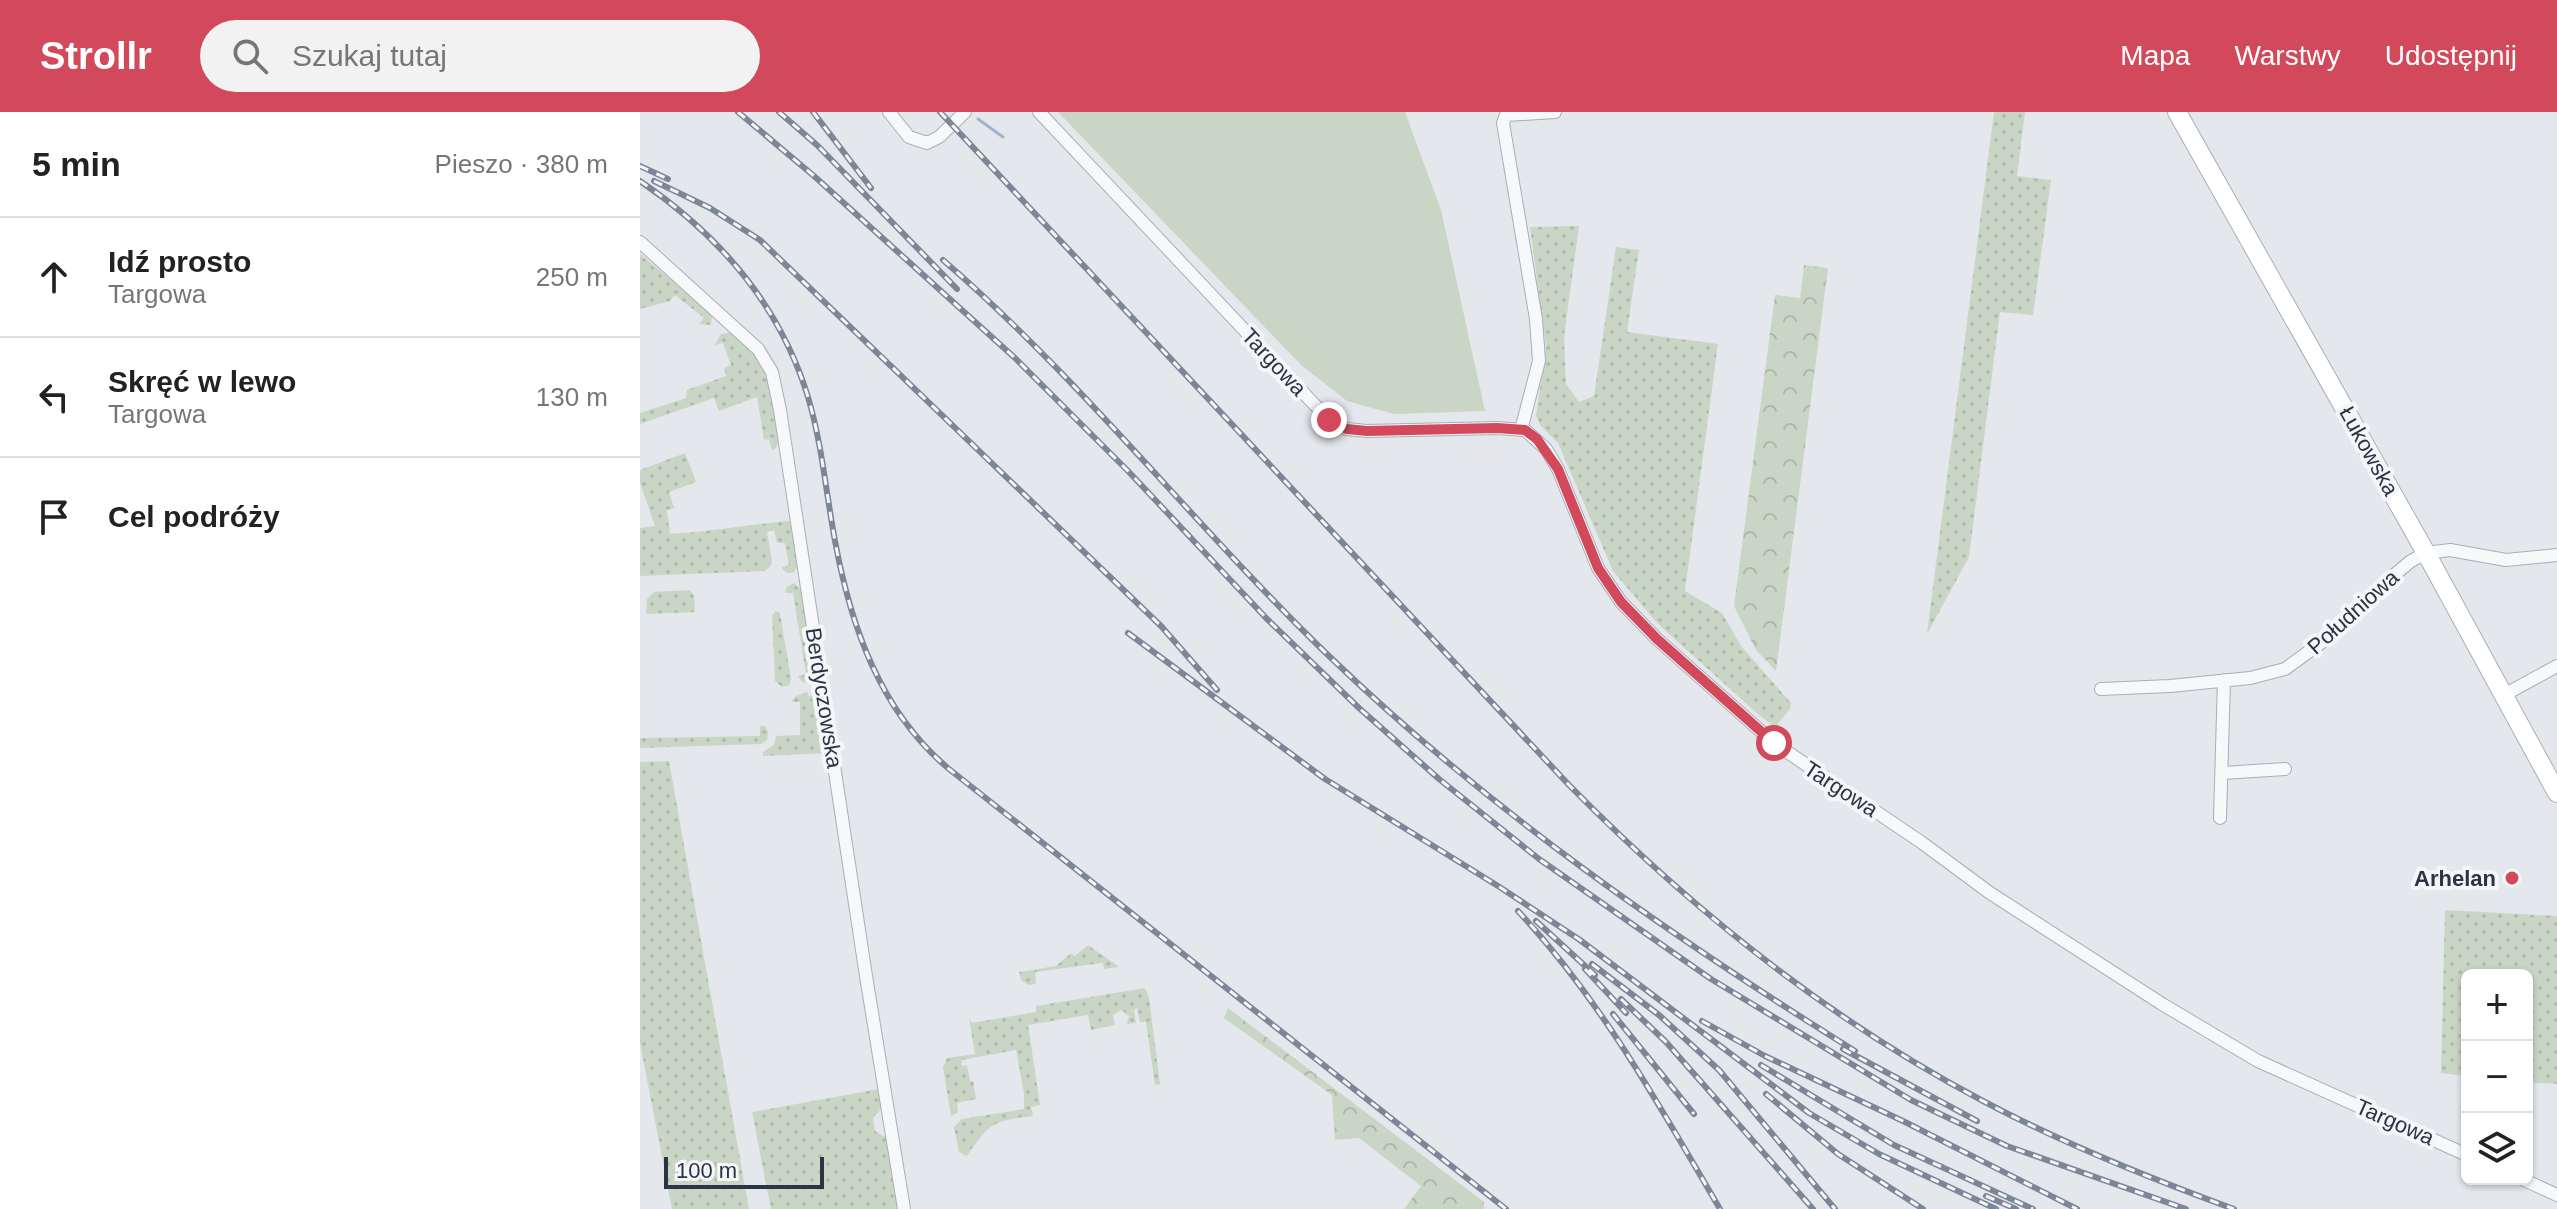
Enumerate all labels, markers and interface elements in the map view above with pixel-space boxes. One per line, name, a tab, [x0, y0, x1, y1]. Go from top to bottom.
search box	[200, 20, 760, 92]
icon: search	[228, 34, 272, 78]
text: Strollr	[40, 35, 152, 77]
text: Szukaj tutaj	[292, 39, 447, 72]
text: Mapa	[2120, 40, 2190, 71]
text: Warstwy	[2234, 40, 2341, 71]
text: Udostępnij	[2385, 40, 2517, 71]
text: 5 min	[32, 145, 121, 183]
text: Pieszo · 380 m	[435, 149, 608, 179]
text: Idź prosto	[108, 245, 251, 278]
icon: ahead	[32, 255, 76, 299]
text: 250 m	[536, 262, 608, 292]
text: Targowa	[108, 279, 206, 309]
street label: Targowa	[1237, 323, 1312, 401]
text: Skręć w lewo	[108, 365, 296, 398]
icon: left	[32, 375, 76, 419]
text: 130 m	[536, 382, 608, 412]
text: Targowa	[108, 399, 206, 429]
route end	[1311, 402, 1347, 438]
street label: Łukowska	[2334, 402, 2404, 501]
icon: arrive	[32, 495, 76, 539]
text: Cel podróży	[108, 500, 280, 533]
street label: Południowa	[2302, 564, 2404, 659]
street label: Berdyczowska	[801, 626, 848, 771]
route start	[1756, 725, 1792, 761]
street label: Targowa	[1799, 756, 1883, 823]
place label: Arhelan	[2414, 866, 2496, 891]
marker: Arhelan	[2503, 869, 2521, 887]
map controls	[2461, 969, 2533, 1185]
button: +	[2461, 969, 2533, 1041]
button: −	[2461, 1041, 2533, 1113]
street label: Targowa	[2352, 1094, 2439, 1151]
button: layers	[2461, 1113, 2533, 1185]
scale bar	[664, 1153, 824, 1189]
text: 100 m	[676, 1158, 737, 1183]

